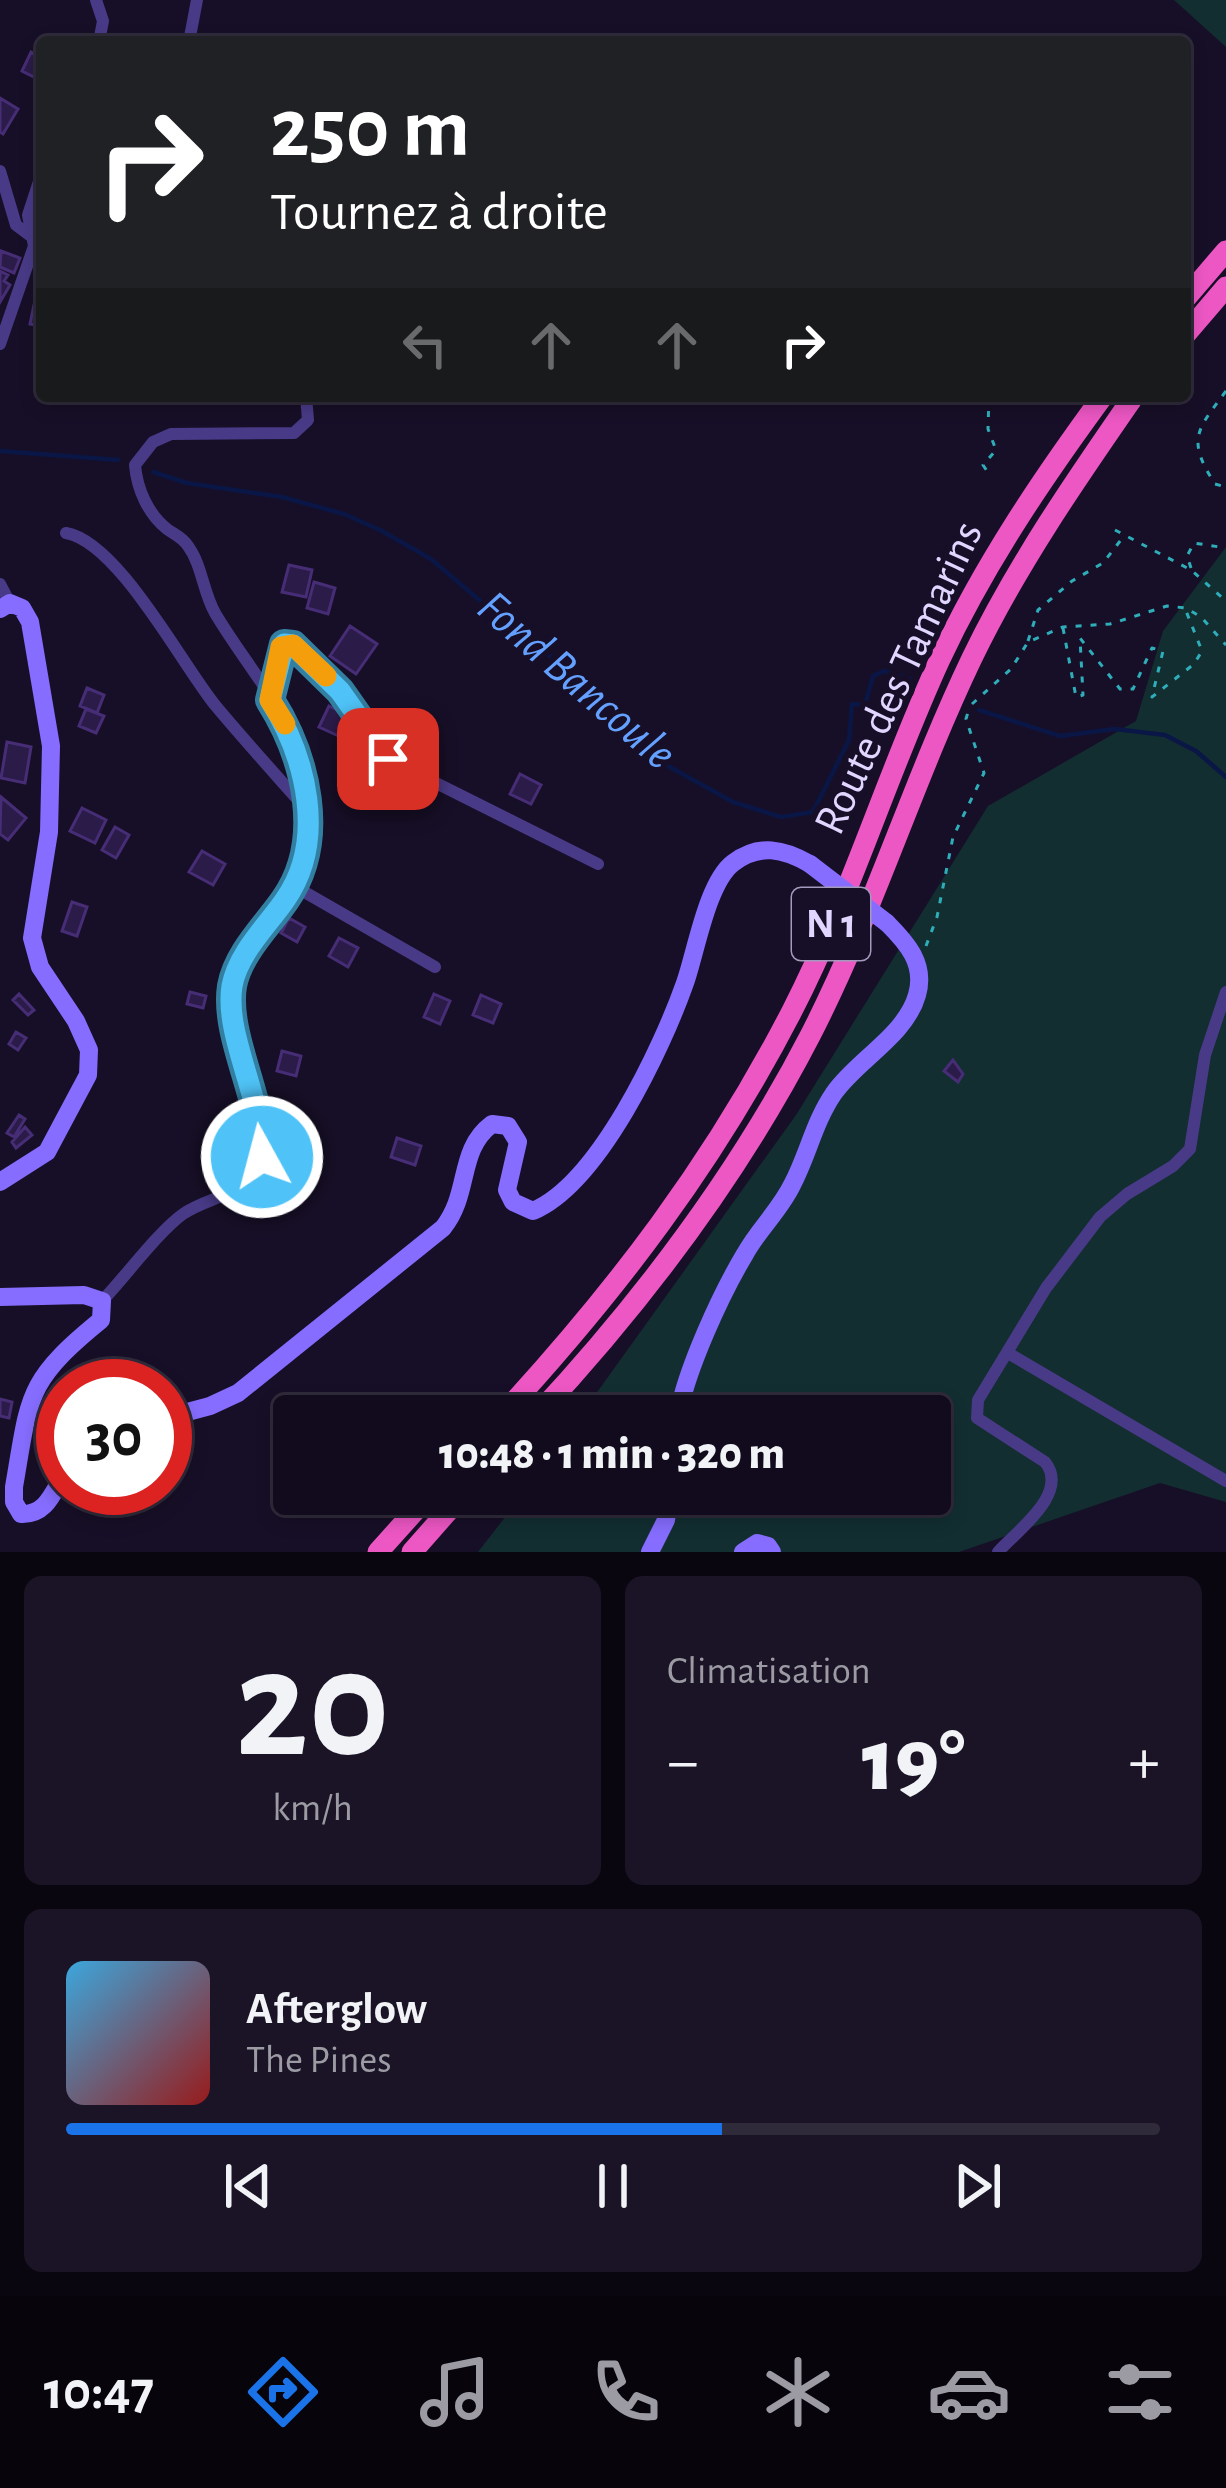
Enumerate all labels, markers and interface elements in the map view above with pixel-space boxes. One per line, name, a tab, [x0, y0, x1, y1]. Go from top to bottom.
icon: right	[72, 84, 228, 240]
text: 250 m	[270, 88, 470, 172]
text: Tournez à droite	[270, 186, 608, 240]
icon: left	[392, 312, 458, 378]
icon: ahead	[518, 312, 584, 378]
icon: ahead	[644, 312, 710, 378]
icon: right	[770, 312, 836, 378]
street label: Route des Tamarins	[807, 515, 991, 841]
water label: Fond Bancoule	[468, 583, 684, 779]
pin	[337, 708, 439, 810]
icon: arrive	[355, 726, 421, 792]
road number: N 1	[792, 888, 870, 960]
position arrow	[199, 1094, 325, 1220]
speed limit sign: 30	[36, 1359, 192, 1515]
text: 10:48 · 1 min · 320 m	[439, 1432, 785, 1477]
text: 20	[235, 1629, 390, 1785]
text: Climatisation	[667, 1652, 871, 1691]
text: 19°	[862, 1717, 965, 1807]
text: −	[667, 1729, 699, 1795]
text: +	[1128, 1729, 1160, 1795]
text: km/h	[272, 1789, 353, 1828]
text: Afterglow	[246, 1987, 427, 2032]
text: The Pines	[246, 2041, 392, 2080]
icon: previous	[215, 2153, 281, 2219]
icon: pause	[580, 2153, 646, 2219]
icon: next	[945, 2153, 1011, 2219]
icon: directions	[241, 2350, 325, 2434]
icon: music	[413, 2350, 497, 2434]
icon: phone	[584, 2350, 668, 2434]
icon: climate	[756, 2350, 840, 2434]
icon: car	[927, 2350, 1011, 2434]
icon: filters	[1098, 2350, 1182, 2434]
text: 10:47	[44, 2365, 154, 2419]

